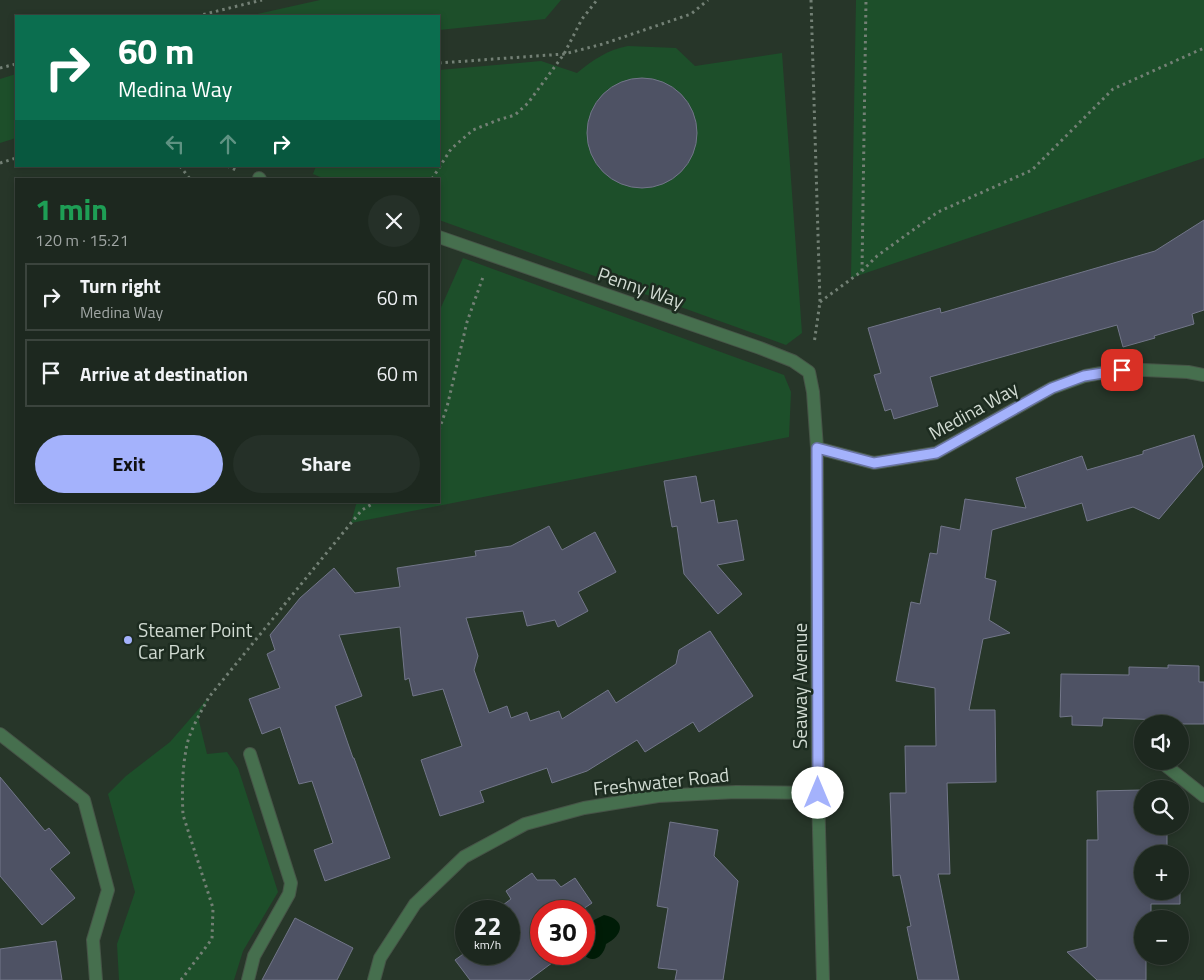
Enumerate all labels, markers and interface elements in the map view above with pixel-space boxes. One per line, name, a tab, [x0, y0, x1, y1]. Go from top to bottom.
text: 60 m	[118, 24, 194, 78]
icon: right	[35, 35, 100, 100]
text: Medina Way	[118, 72, 232, 106]
icon: left	[161, 130, 189, 158]
icon: ahead	[214, 130, 242, 158]
icon: right	[267, 130, 295, 158]
text: 1 min	[35, 186, 108, 232]
button: close	[368, 195, 420, 247]
text: 120 m · 15:21	[35, 228, 129, 252]
street label: Penny Way	[594, 259, 688, 315]
text: Turn right	[80, 271, 161, 300]
icon: right	[37, 283, 65, 311]
text: 60 m	[377, 283, 418, 312]
text: Medina Way	[80, 300, 163, 324]
pin	[1101, 349, 1143, 391]
icon: arrive	[1108, 356, 1136, 384]
icon: arrive	[37, 359, 65, 387]
text: Arrive at destination	[80, 359, 248, 388]
text: 60 m	[377, 359, 418, 388]
street label: Medina Way	[923, 373, 1023, 447]
button: Exit	[35, 435, 223, 493]
button: Share	[233, 435, 420, 493]
place label: Steamer Point Car Park	[138, 615, 253, 666]
street label: Seaway Avenue	[785, 623, 814, 749]
marker: Steamer Point Car Park	[122, 634, 134, 646]
map controls	[1134, 715, 1189, 965]
button: sound	[1134, 715, 1189, 770]
street label: Freshwater Road	[592, 759, 730, 803]
position arrow	[791, 766, 843, 818]
button: search	[1134, 780, 1189, 835]
button: +	[1134, 845, 1189, 900]
speed limit sign: 30	[530, 900, 595, 965]
text: 22	[473, 907, 502, 945]
button: −	[1134, 910, 1189, 965]
text: km/h	[474, 935, 501, 954]

